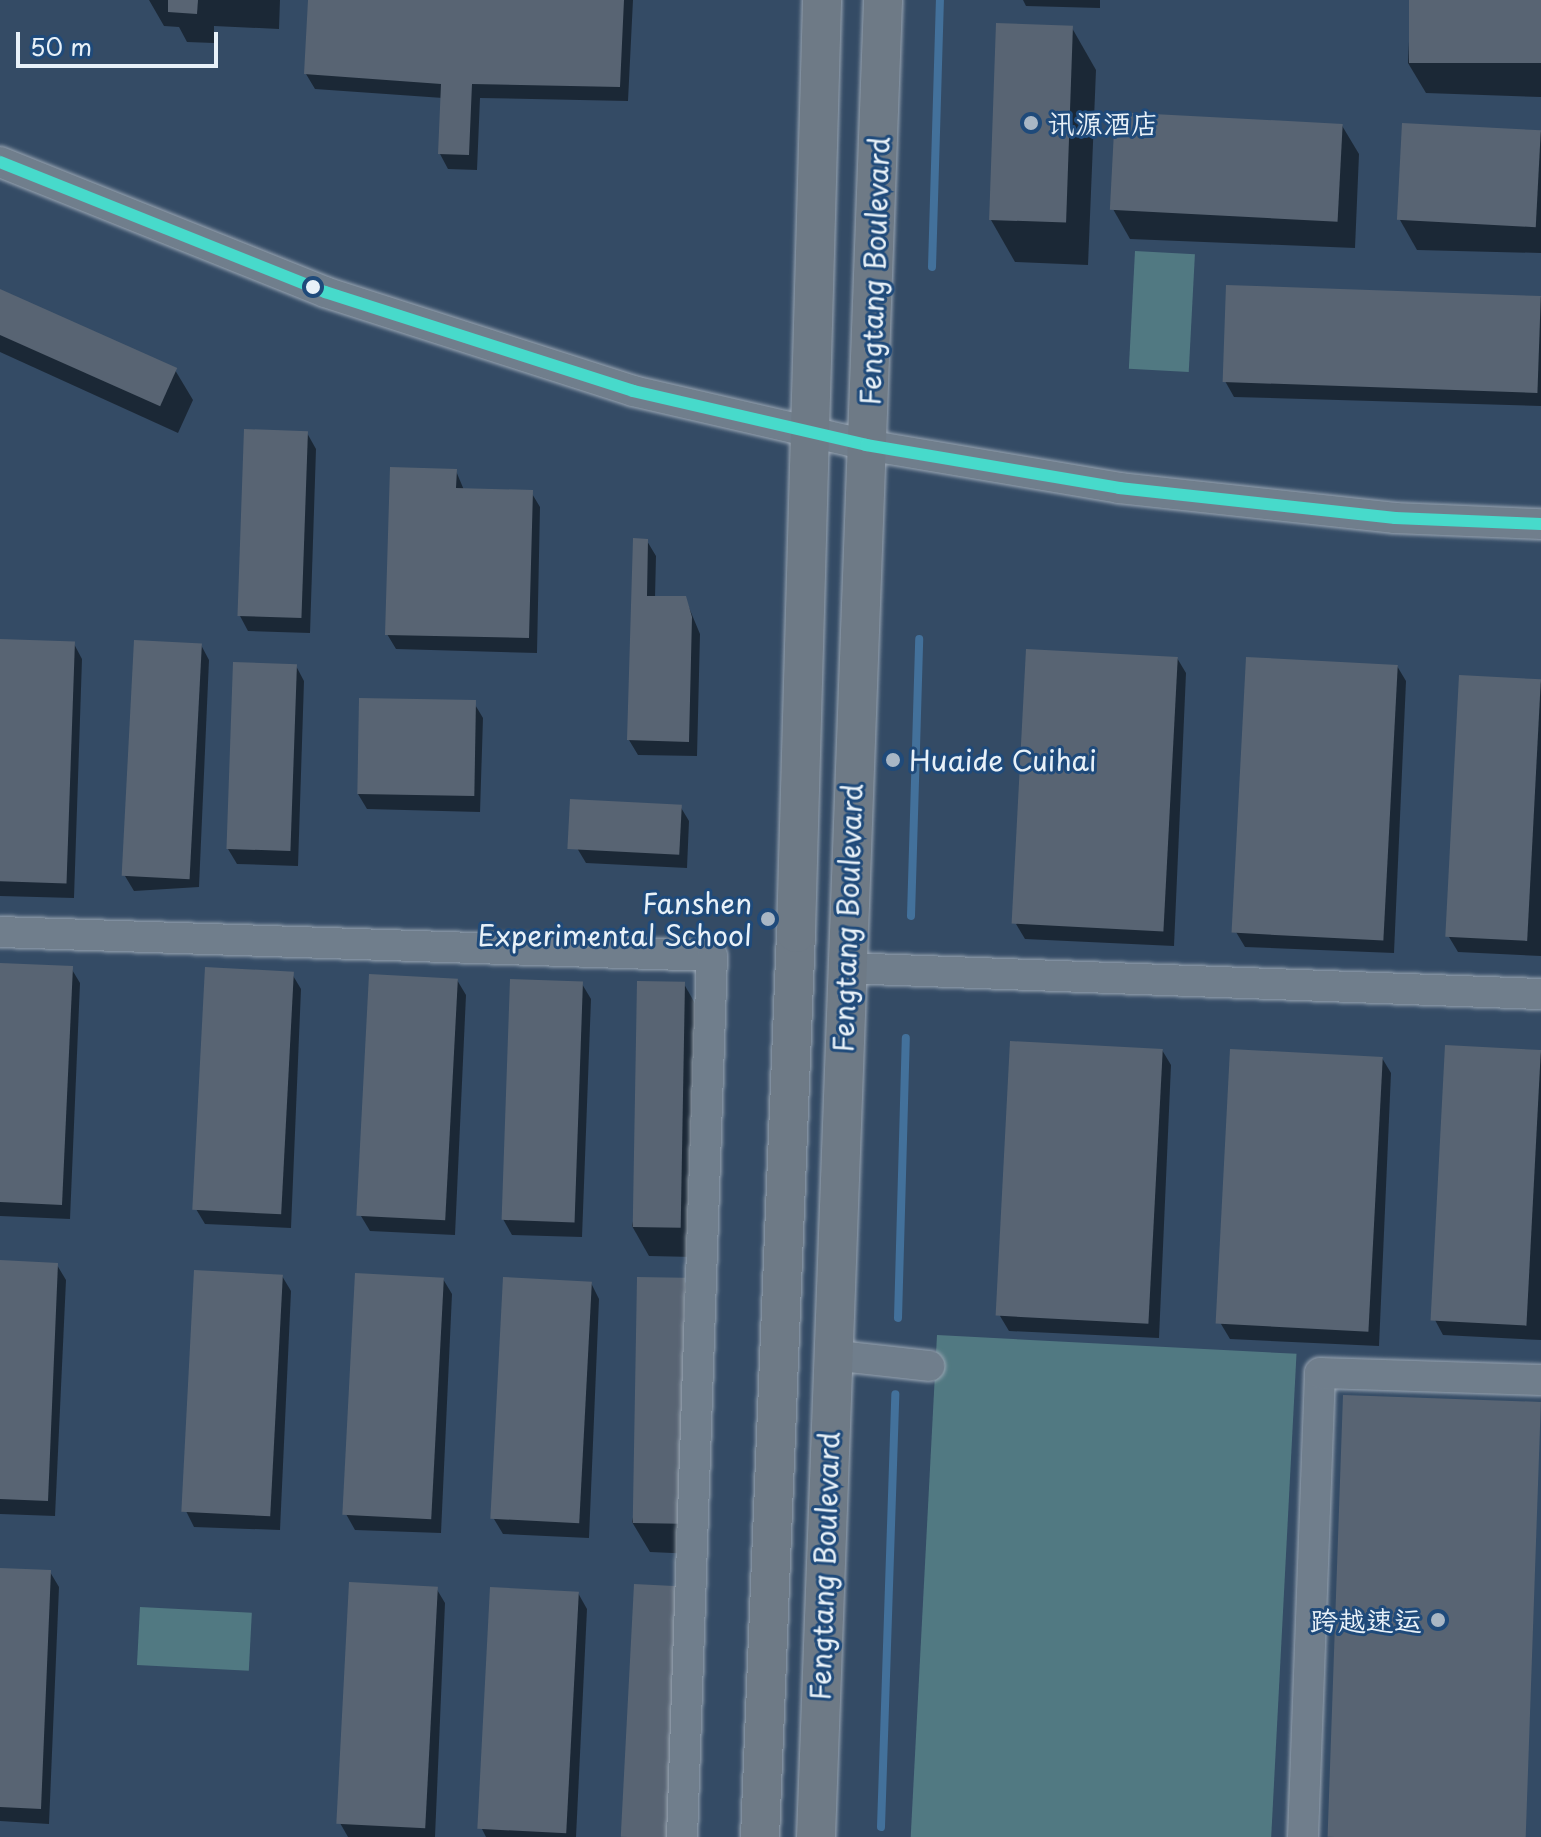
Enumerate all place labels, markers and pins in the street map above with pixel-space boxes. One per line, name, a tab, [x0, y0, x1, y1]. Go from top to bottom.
place label: 讯源酒店	[1047, 106, 1159, 140]
marker: 讯源酒店	[1022, 114, 1040, 132]
unlabelled marker	[305, 279, 321, 295]
place label: Huaide Cuihai	[909, 743, 1097, 777]
marker: Huaide Cuihai	[884, 751, 902, 769]
place label: Fanshen Experimental School	[476, 886, 752, 952]
marker: Fanshen Experimental School	[759, 910, 777, 928]
place label: 跨越速运	[1310, 1603, 1422, 1637]
marker: 跨越速运	[1429, 1611, 1447, 1629]

